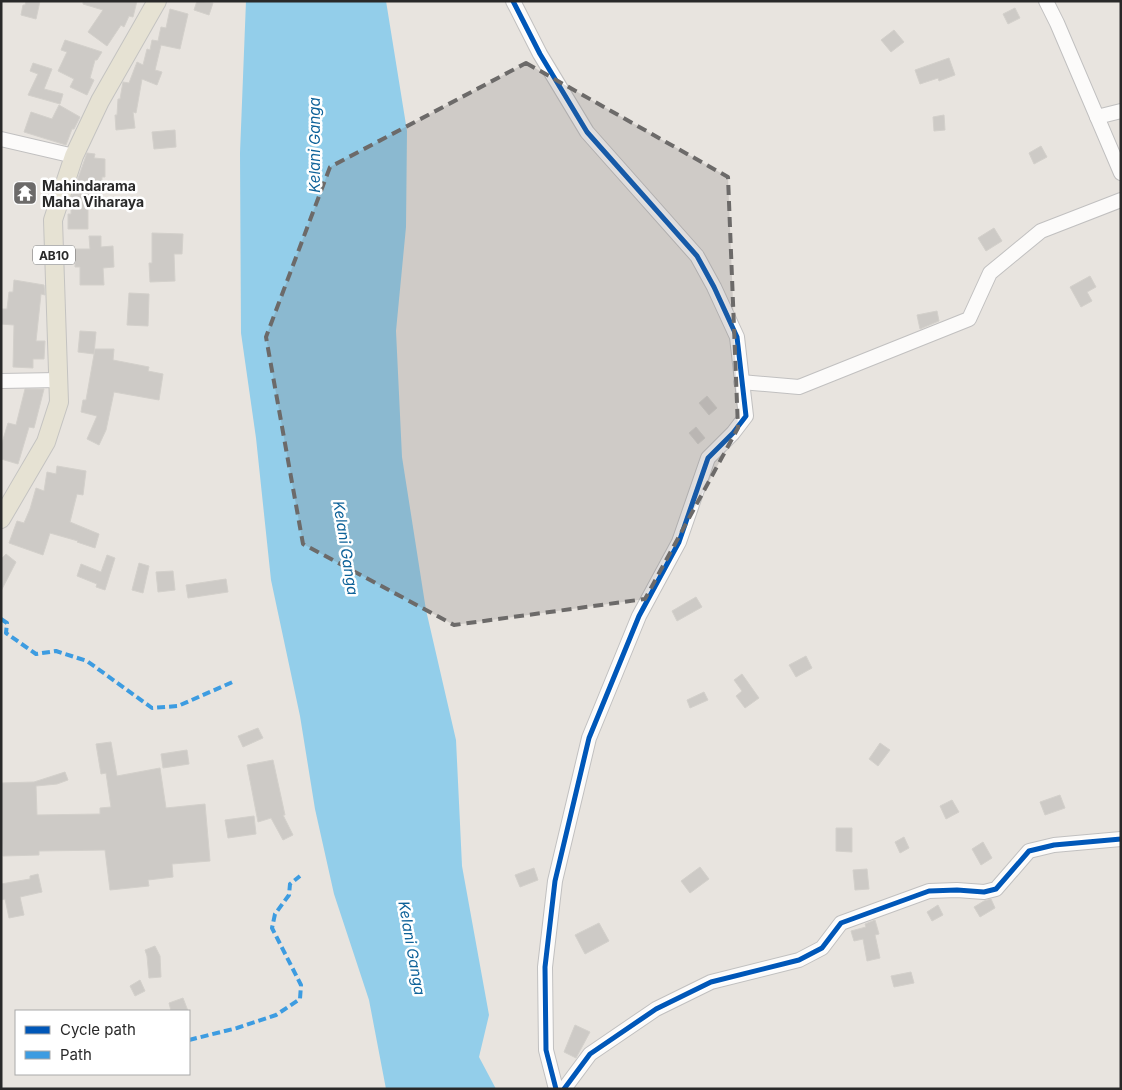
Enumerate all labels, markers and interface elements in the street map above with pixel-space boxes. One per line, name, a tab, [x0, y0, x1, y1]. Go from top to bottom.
water label: Kelani Ganga	[305, 97, 324, 193]
place label: Mahindarama Maha Viharaya	[42, 177, 144, 210]
temple icon: Mahindarama Maha Viharaya	[12, 180, 38, 206]
road number: AB10	[33, 246, 75, 264]
water label: Kelani Ganga	[329, 499, 363, 597]
water label: Kelani Ganga	[394, 899, 430, 997]
legend	[15, 1010, 190, 1075]
text: Cycle path	[60, 1020, 136, 1039]
text: Path	[60, 1045, 92, 1064]

